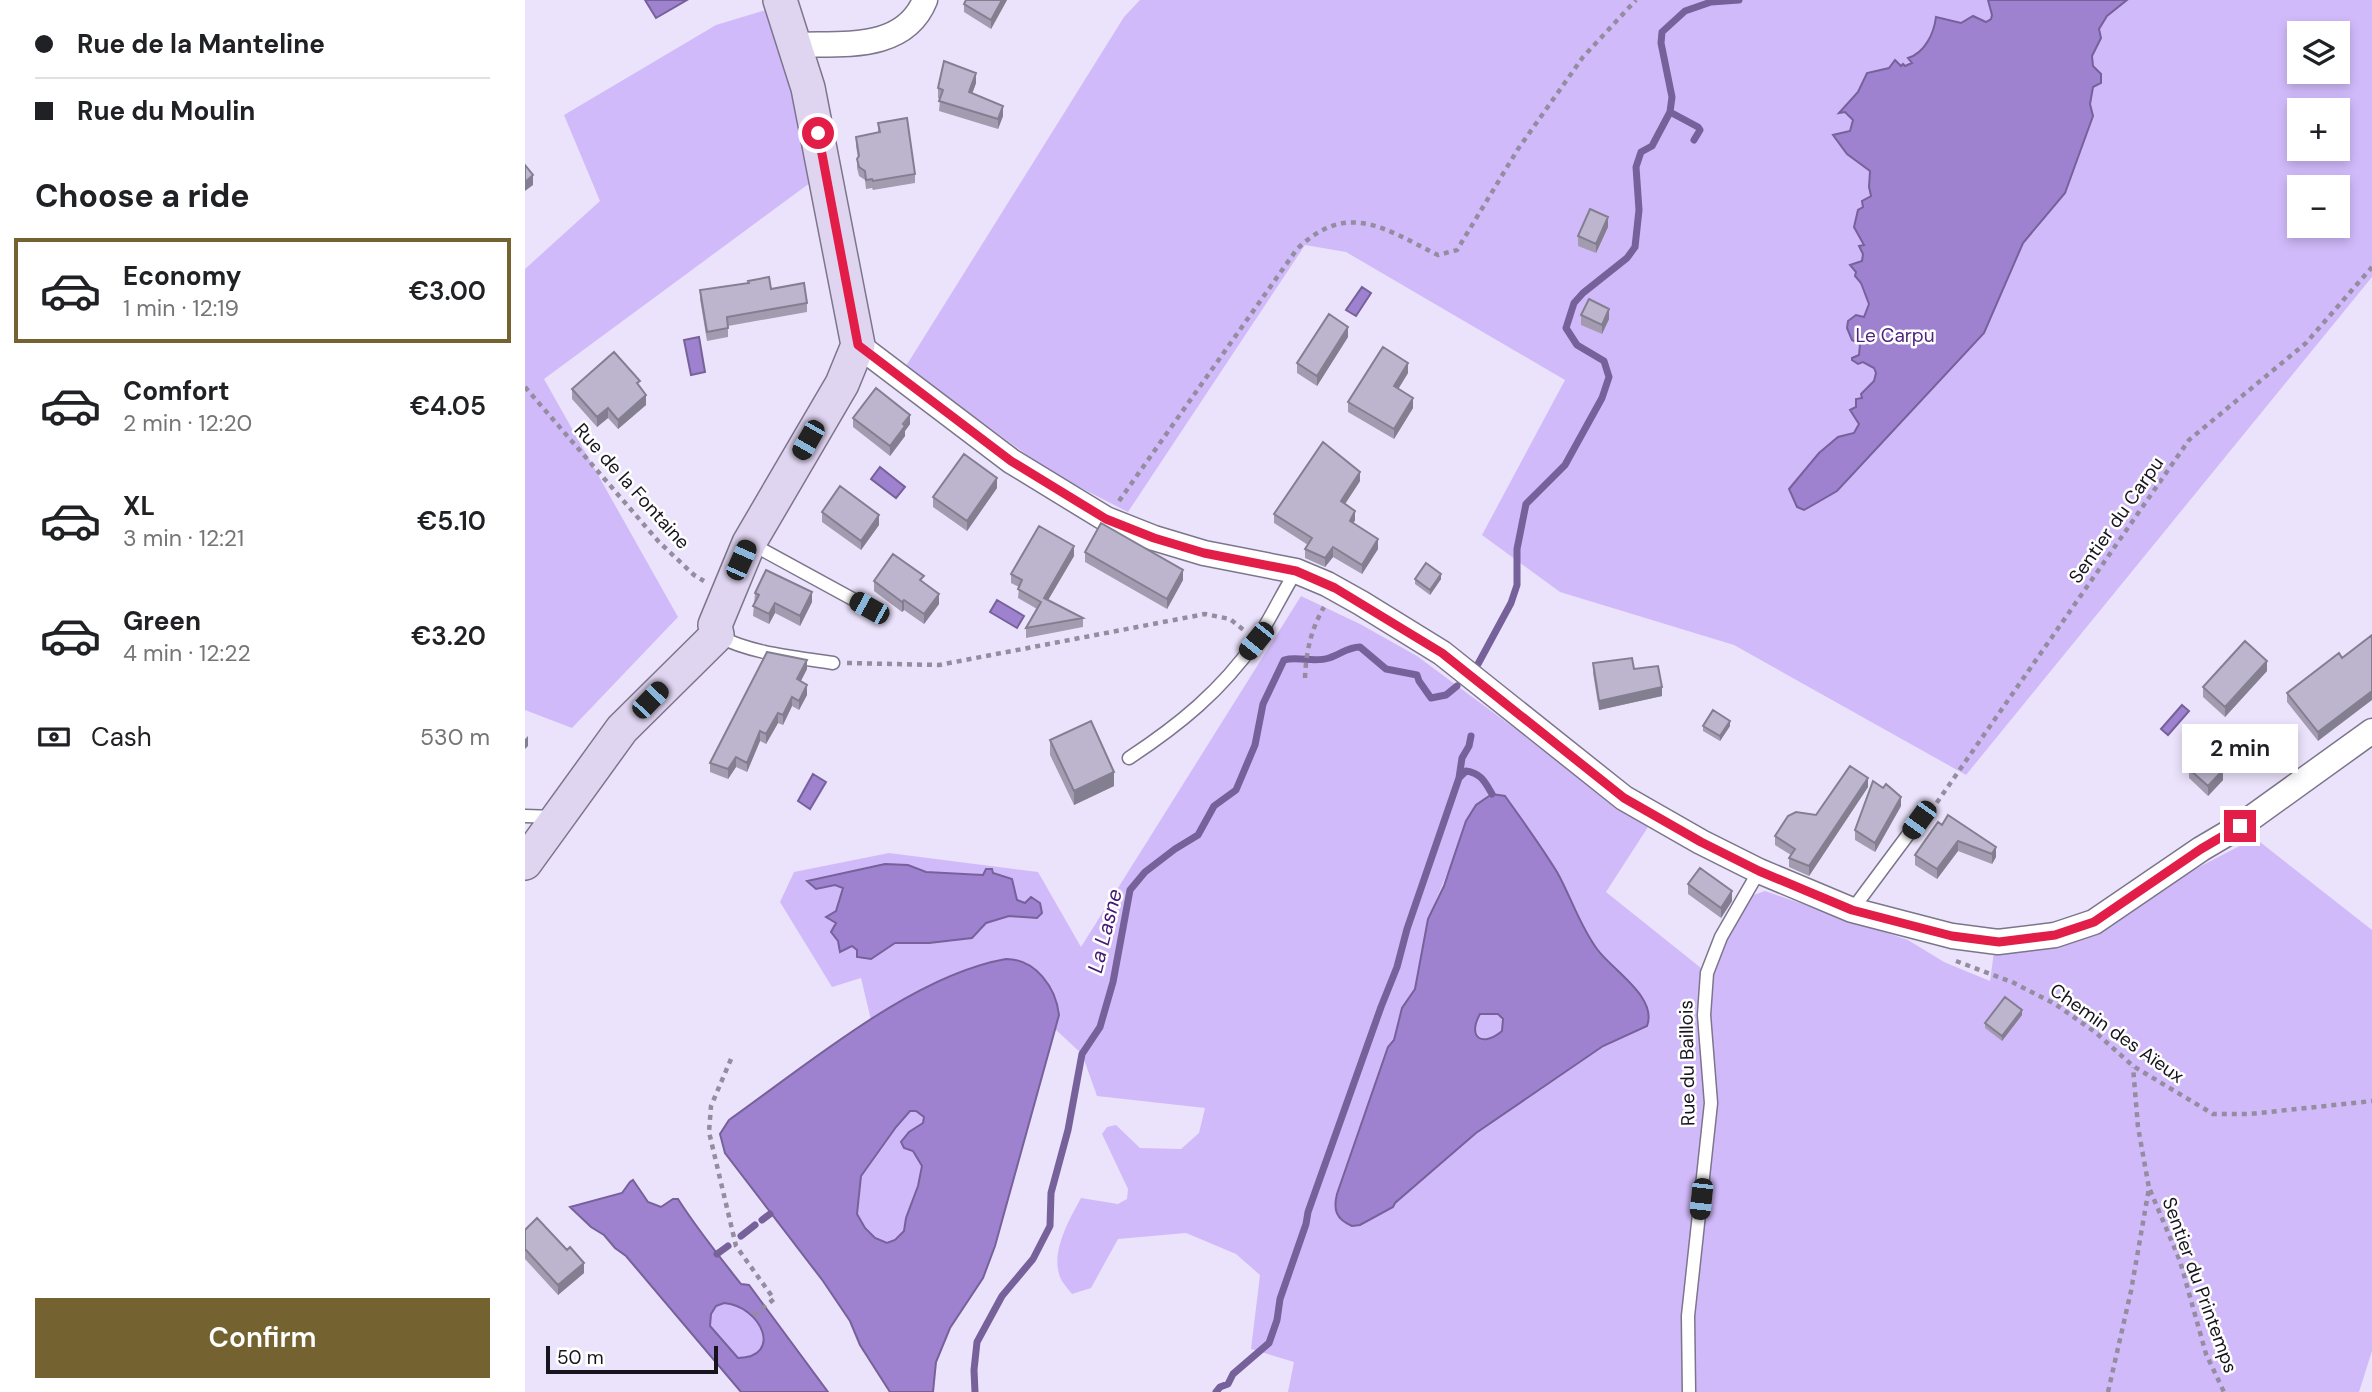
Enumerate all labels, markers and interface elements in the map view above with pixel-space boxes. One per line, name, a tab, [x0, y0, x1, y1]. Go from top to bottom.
map controls	[2287, 21, 2350, 238]
button: layers	[2287, 21, 2350, 84]
text: Rue de la Manteline	[77, 27, 325, 61]
text: Rue du Moulin	[77, 94, 255, 128]
button: +	[2287, 98, 2350, 161]
route start	[802, 117, 834, 149]
text: Choose a ride	[35, 175, 250, 217]
button: −	[2287, 175, 2350, 238]
icon: car	[39, 259, 102, 322]
text: Economy	[123, 259, 241, 293]
text: €3.00	[409, 274, 486, 308]
text: 1 min · 12:19	[123, 293, 239, 323]
park label: Le Carpu	[1855, 323, 1935, 348]
icon: car	[39, 374, 102, 437]
text: Comfort	[123, 374, 229, 408]
text: €4.05	[410, 389, 486, 423]
text: 2 min · 12:20	[123, 408, 252, 438]
car	[789, 417, 828, 463]
street label: Rue de la Fontaine	[569, 418, 695, 554]
street label: Sentier du Carpu	[2063, 452, 2169, 588]
icon: car	[39, 489, 102, 552]
text: XL	[123, 489, 155, 523]
text: €5.10	[417, 504, 486, 538]
text: 3 min · 12:21	[123, 523, 244, 553]
car	[723, 537, 760, 583]
car	[846, 589, 893, 627]
icon: car	[39, 604, 102, 667]
text: Green	[123, 604, 201, 638]
car	[1235, 618, 1278, 664]
text: €3.20	[411, 619, 486, 653]
text: 4 min · 12:22	[123, 638, 251, 668]
car	[628, 678, 673, 722]
icon: cash	[35, 718, 73, 756]
text: Cash	[91, 720, 152, 754]
text: 530 m	[420, 722, 490, 752]
callout: 2 min	[2182, 724, 2298, 774]
text: 2 min	[2210, 733, 2270, 763]
car	[1899, 797, 1940, 843]
route end	[2224, 810, 2256, 842]
water label: La Lasne	[1081, 886, 1129, 976]
street label: Chemin des Aïeux	[2045, 977, 2189, 1089]
street label: Rue du Baillois	[1673, 1000, 1701, 1126]
car	[1689, 1177, 1714, 1221]
street label: Sentier du Printemps	[2157, 1194, 2243, 1376]
button: Confirm	[35, 1298, 490, 1378]
scale bar	[546, 1343, 717, 1375]
text: 50 m	[557, 1345, 604, 1370]

